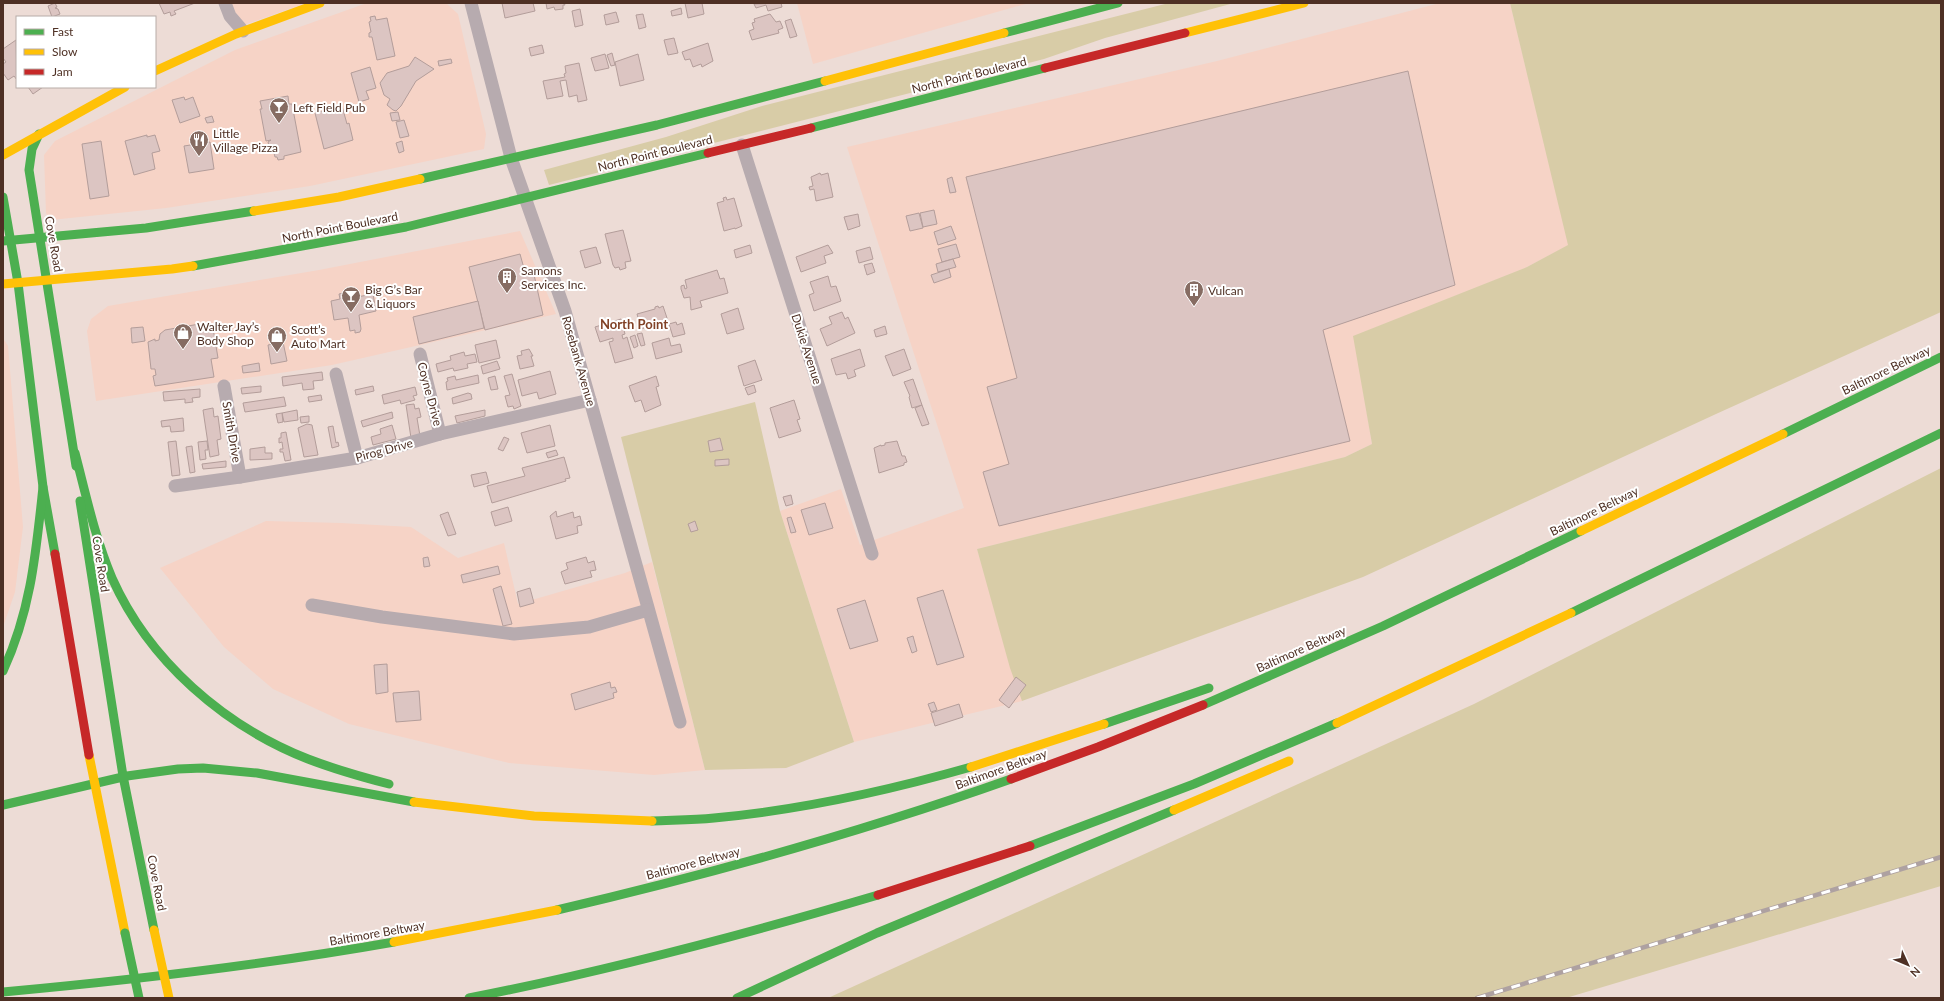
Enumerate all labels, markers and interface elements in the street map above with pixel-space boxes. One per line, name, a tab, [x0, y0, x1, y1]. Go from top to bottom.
legend	[16, 16, 156, 88]
text: Fast	[52, 24, 74, 39]
text: Slow	[52, 44, 78, 59]
street label: North Point Boulevard	[910, 53, 1028, 97]
text: Jam	[52, 64, 73, 79]
bar icon: Left Field Pub	[268, 96, 290, 124]
place label: Left Field Pub	[293, 100, 366, 115]
place label: Little Village Pizza	[213, 126, 278, 155]
restaurant icon: Little Village Pizza	[188, 129, 210, 157]
street label: North Point Boulevard	[596, 131, 714, 175]
street label: North Point Boulevard	[281, 208, 399, 246]
street label: Cove Road	[42, 215, 66, 273]
place label: Samons Services Inc.	[521, 263, 586, 292]
building icon: Samons Services Inc.	[496, 266, 518, 294]
building icon: Vulcan	[1183, 279, 1205, 307]
place label: Big G’s Bar & Liquors	[365, 282, 423, 311]
place label: Vulcan	[1208, 283, 1243, 298]
bar icon: Big G’s Bar & Liquors	[340, 285, 362, 313]
street label: Dukie Avenue	[789, 312, 825, 386]
street label: Rosebank Avenue	[559, 314, 599, 408]
district label: North Point	[600, 316, 668, 332]
place label: Walter Jay’s Body Shop	[197, 319, 259, 348]
shop icon: Walter Jay’s Body Shop	[172, 322, 194, 350]
place label: Scott’s Auto Mart	[291, 322, 346, 351]
shop icon: Scott’s Auto Mart	[266, 325, 288, 353]
street label: Baltimore Beltway	[1839, 342, 1933, 398]
street label: Coyne Drive	[414, 360, 446, 428]
street label: Smith Drive	[219, 400, 245, 464]
street label: Pirog Drive	[354, 435, 414, 465]
street label: Baltimore Beltway	[1547, 483, 1641, 539]
street label: Cove Road	[89, 535, 113, 593]
street label: Baltimore Beltway	[1254, 622, 1349, 675]
street label: Baltimore Beltway	[953, 745, 1050, 793]
street label: Baltimore Beltway	[644, 843, 742, 883]
street label: Cove Road	[144, 854, 170, 912]
street label: Baltimore Beltway	[328, 917, 427, 949]
north arrow	[1888, 945, 1928, 985]
text: N	[1908, 965, 1923, 980]

